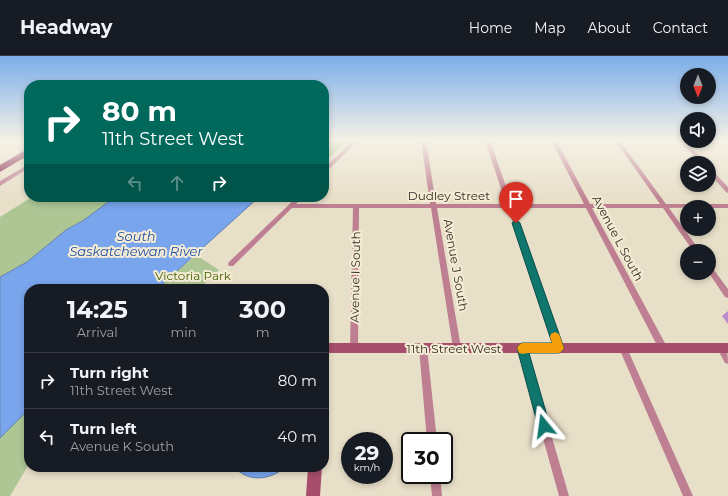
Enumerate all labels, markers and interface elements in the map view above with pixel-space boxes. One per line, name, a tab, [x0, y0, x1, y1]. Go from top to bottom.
text: Headway	[20, 16, 112, 39]
text: Home	[469, 19, 512, 37]
text: Map	[534, 19, 565, 37]
text: About	[587, 19, 631, 37]
text: Contact	[653, 19, 708, 37]
north arrow	[680, 68, 716, 104]
map controls	[680, 68, 716, 280]
text: 80 m	[102, 94, 177, 128]
icon: right	[36, 96, 88, 148]
button: sound	[680, 112, 716, 148]
text: 11th Street West	[102, 128, 244, 150]
button: layers	[680, 156, 716, 192]
icon: left	[124, 172, 146, 194]
icon: ahead	[166, 172, 188, 194]
icon: right	[208, 172, 230, 194]
pin	[499, 182, 533, 223]
street label: Dudley Street	[408, 188, 490, 203]
icon: arrive	[505, 188, 527, 210]
street label: Avenue L South	[589, 193, 647, 283]
button: +	[680, 200, 716, 236]
street label: Avenue J South	[440, 218, 472, 312]
water label: South Saskatchewan River	[69, 228, 203, 259]
street label: Avenue I South	[347, 231, 363, 323]
button: −	[680, 244, 716, 280]
park label: Victoria Park	[155, 268, 232, 283]
text: 14:25	[67, 295, 128, 324]
text: 1	[179, 295, 188, 324]
text: 300	[239, 295, 286, 324]
text: Arrival	[77, 324, 118, 340]
text: min	[170, 324, 197, 340]
text: m	[256, 324, 270, 340]
street label: 11th Street West	[407, 341, 502, 356]
text: Turn right	[70, 363, 149, 382]
icon: right	[36, 370, 58, 392]
text: 80 m	[278, 371, 317, 390]
text: 11th Street West	[70, 382, 173, 398]
position arrow	[523, 405, 565, 447]
text: Turn left	[70, 419, 137, 438]
icon: left	[36, 426, 58, 448]
text: 40 m	[277, 427, 317, 446]
speed limit sign: 30	[401, 432, 453, 484]
text: Avenue K South	[70, 438, 174, 454]
text: 29	[355, 441, 379, 465]
text: km/h	[354, 461, 380, 474]

